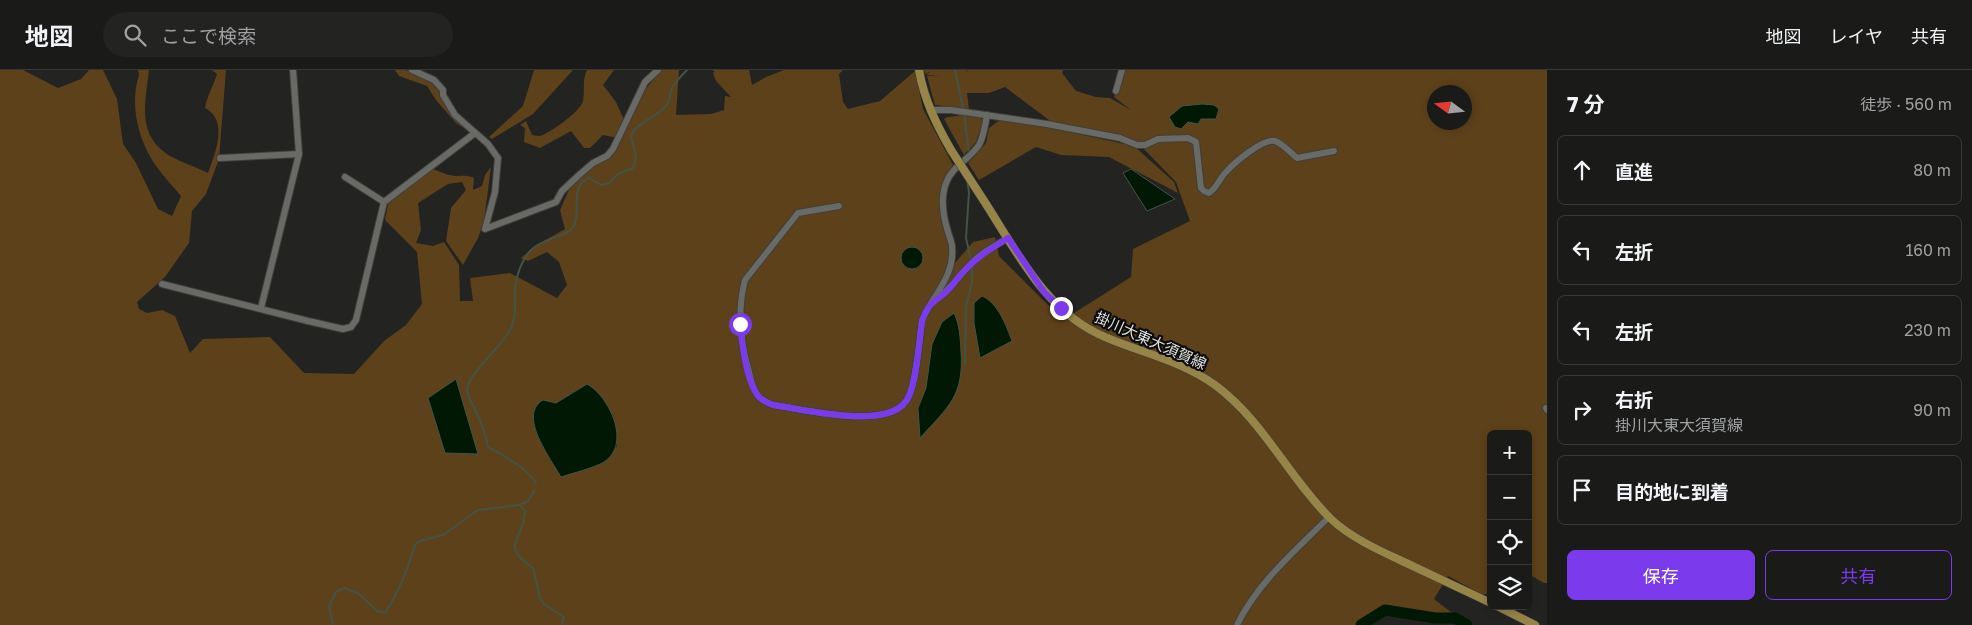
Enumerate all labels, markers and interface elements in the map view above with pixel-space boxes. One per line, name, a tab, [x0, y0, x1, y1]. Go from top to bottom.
search box	[103, 12, 453, 57]
text: 地図	[25, 21, 73, 50]
icon: search	[121, 21, 149, 49]
text: ここで検索	[161, 24, 256, 47]
text: 地図	[1766, 25, 1802, 47]
text: レイヤ	[1830, 25, 1883, 47]
text: 共有	[1911, 25, 1947, 47]
north arrow	[1427, 85, 1472, 130]
text: 7 分	[1567, 91, 1605, 117]
text: 徒歩 · 560 m	[1860, 94, 1952, 114]
icon: ahead	[1568, 156, 1596, 184]
text: 直進	[1615, 160, 1653, 183]
text: 80 m	[1913, 160, 1951, 180]
icon: left	[1568, 236, 1596, 264]
text: 左折	[1615, 240, 1653, 263]
text: 160 m	[1905, 240, 1951, 260]
route end	[1050, 297, 1073, 320]
street label: 掛川大東大須賀線	[1093, 307, 1209, 373]
route start	[729, 313, 752, 336]
icon: left	[1568, 316, 1596, 344]
text: 左折	[1615, 320, 1653, 343]
text: 230 m	[1904, 320, 1951, 340]
text: 右折	[1615, 388, 1653, 411]
icon: right	[1568, 396, 1596, 424]
text: 90 m	[1913, 400, 1951, 420]
text: 掛川大東大須賀線	[1615, 415, 1743, 435]
map controls	[1487, 430, 1532, 610]
button: +	[1487, 430, 1532, 475]
button: −	[1487, 475, 1532, 520]
icon: arrive	[1568, 476, 1596, 504]
text: 目的地に到着	[1615, 480, 1729, 503]
button: locate	[1487, 520, 1532, 565]
button: 保存	[1567, 550, 1755, 600]
button: 共有	[1765, 550, 1952, 600]
button: layers	[1487, 565, 1532, 610]

